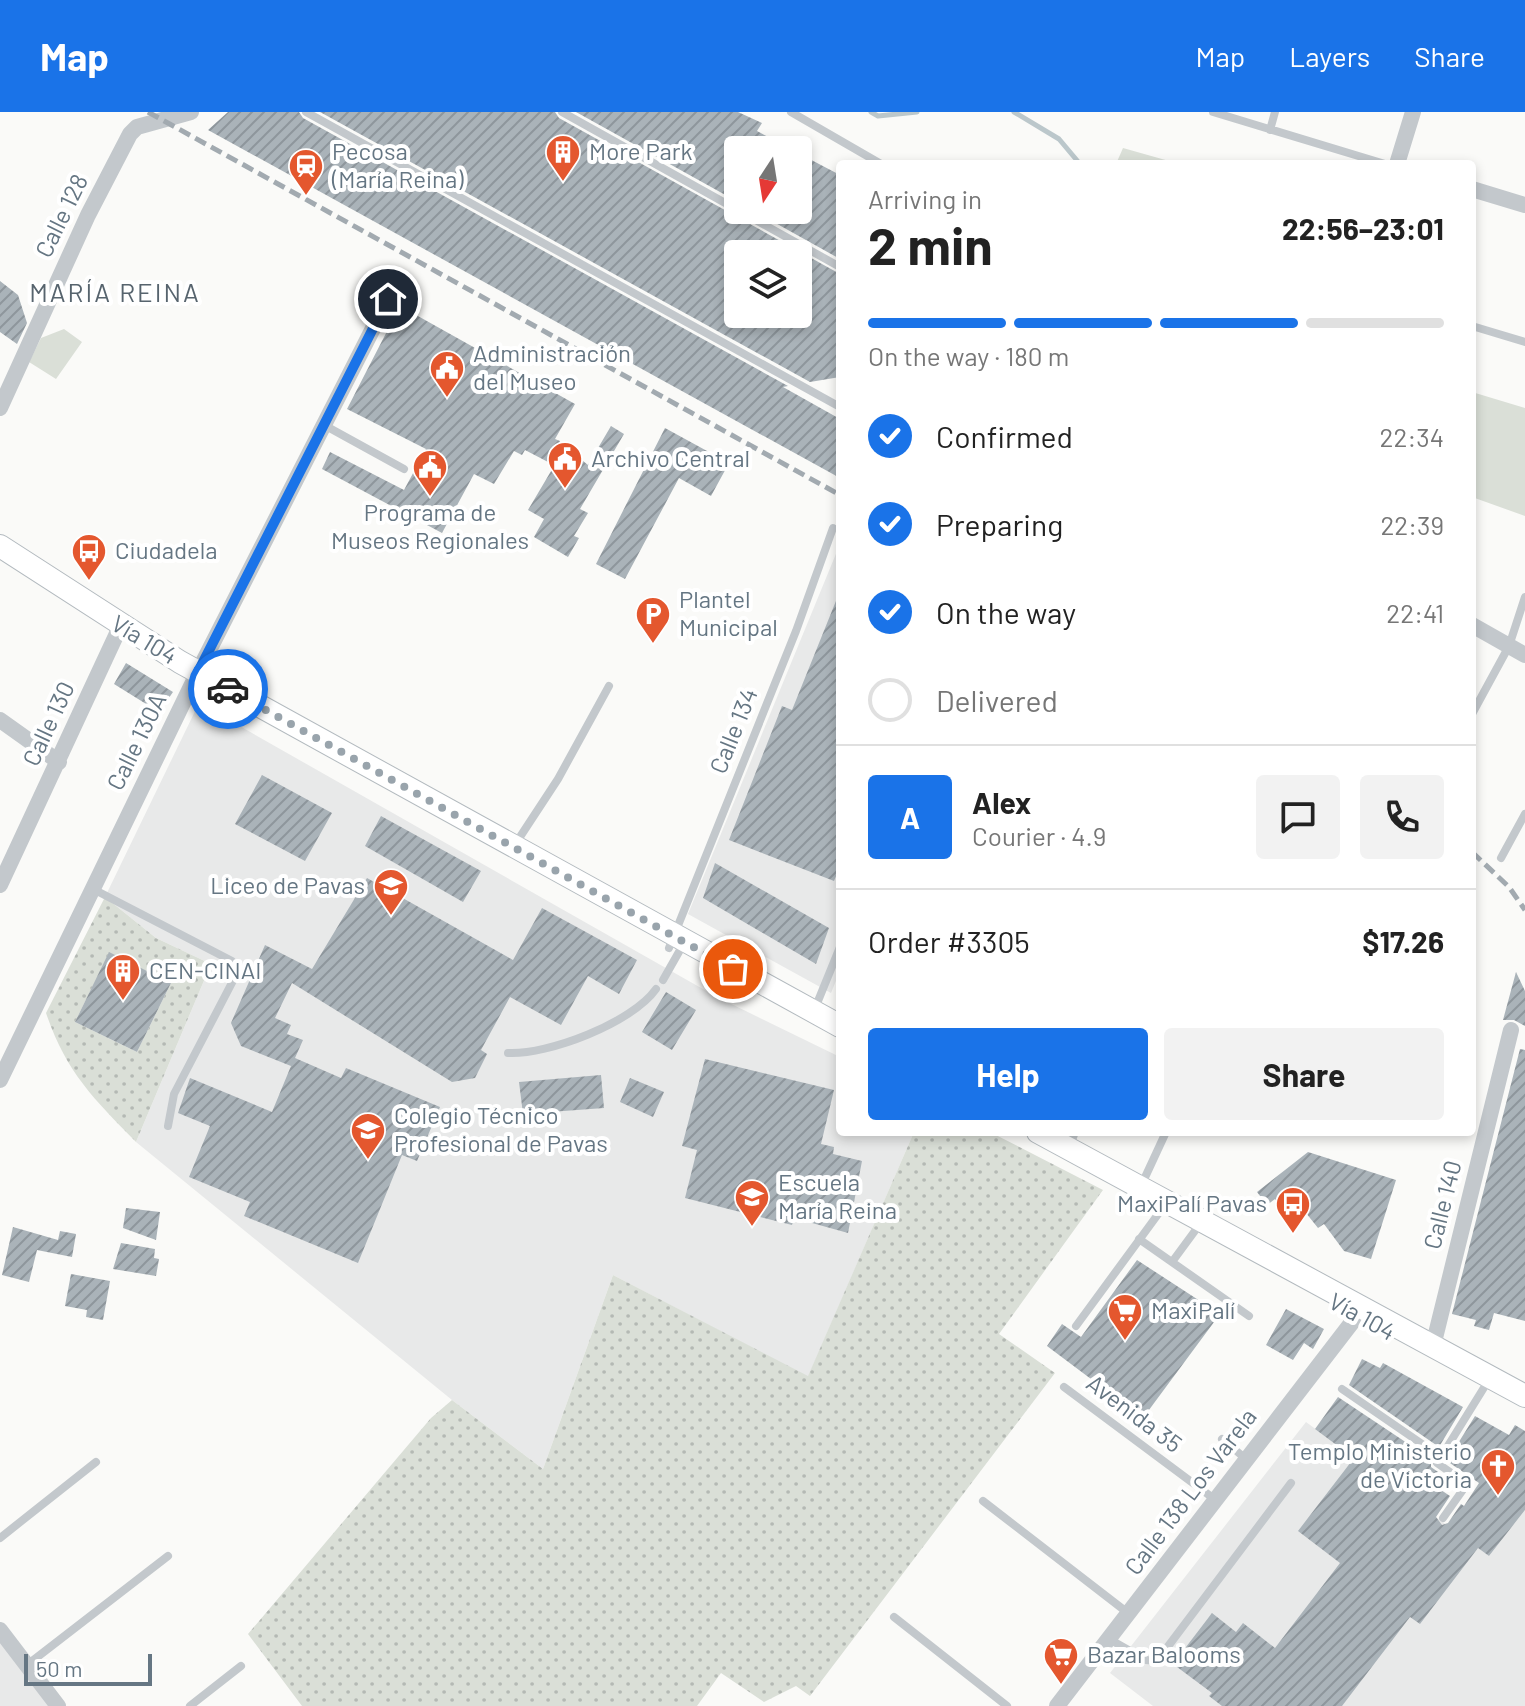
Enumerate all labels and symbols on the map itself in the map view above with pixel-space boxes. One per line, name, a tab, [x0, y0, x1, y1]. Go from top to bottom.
building icon: More Park	[544, 133, 582, 183]
place label: Pecosa (María Reina)	[331, 136, 464, 193]
place label: More Park	[589, 136, 693, 165]
north arrow	[724, 136, 812, 224]
station icon: Pecosa (María Reina)	[287, 147, 325, 197]
street label: Calle 128	[28, 169, 93, 262]
pin	[354, 265, 422, 333]
district label: MARÍA REINA	[29, 276, 201, 307]
place label: Administración del Museo	[473, 338, 631, 395]
public building icon: Administración del Museo	[428, 349, 466, 399]
public building icon: Archivo Central	[546, 440, 584, 490]
place label: Archivo Central	[591, 443, 750, 472]
public building icon: Programa de Museos Regionales	[411, 448, 449, 498]
place label: Programa de Museos Regionales	[331, 497, 529, 554]
bus stop icon: Ciudadela	[70, 532, 108, 582]
place label: Ciudadela	[115, 535, 218, 564]
place label: Plantel Municipal	[679, 584, 778, 641]
parking icon: Plantel Municipal	[634, 595, 672, 645]
street label: Vía 104	[107, 608, 183, 670]
courier	[188, 649, 268, 729]
street label: Calle 130	[16, 677, 80, 770]
street label: Calle 134	[702, 684, 763, 777]
street label: Calle 130A	[100, 688, 172, 795]
school or university icon: Liceo de Pavas	[372, 867, 410, 917]
place label: Liceo de Pavas	[210, 870, 365, 899]
pin	[699, 935, 767, 1003]
building icon: CEN-CINAI	[104, 952, 142, 1002]
place label: CEN-CINAI	[149, 955, 262, 984]
place label: Colegio Técnico Profesional de Pavas	[394, 1100, 608, 1157]
school or university icon: Colegio Técnico Profesional de Pavas	[349, 1111, 387, 1161]
street label: Calle 140	[1417, 1157, 1467, 1252]
place label: Escuela María Reina	[778, 1167, 897, 1224]
school or university icon: Escuela María Reina	[733, 1178, 771, 1228]
bus stop icon: MaxiPalí Pavas	[1274, 1185, 1312, 1235]
place label: MaxiPalí Pavas	[1117, 1188, 1267, 1217]
street label: Vía 104	[1324, 1286, 1401, 1346]
supermarket icon: MaxiPalí	[1106, 1292, 1144, 1342]
place label: MaxiPalí	[1151, 1295, 1235, 1324]
street label: Avenida 35	[1082, 1368, 1188, 1458]
street label: Calle 138 Los Varela	[1118, 1402, 1262, 1580]
place label: Templo Ministerio de Victoria	[1288, 1436, 1472, 1493]
church icon: Templo Ministerio de Victoria	[1479, 1447, 1517, 1497]
supermarket icon: Bazar Balooms	[1042, 1636, 1080, 1686]
place label: Bazar Balooms	[1087, 1639, 1241, 1668]
scale bar	[24, 1650, 152, 1686]

